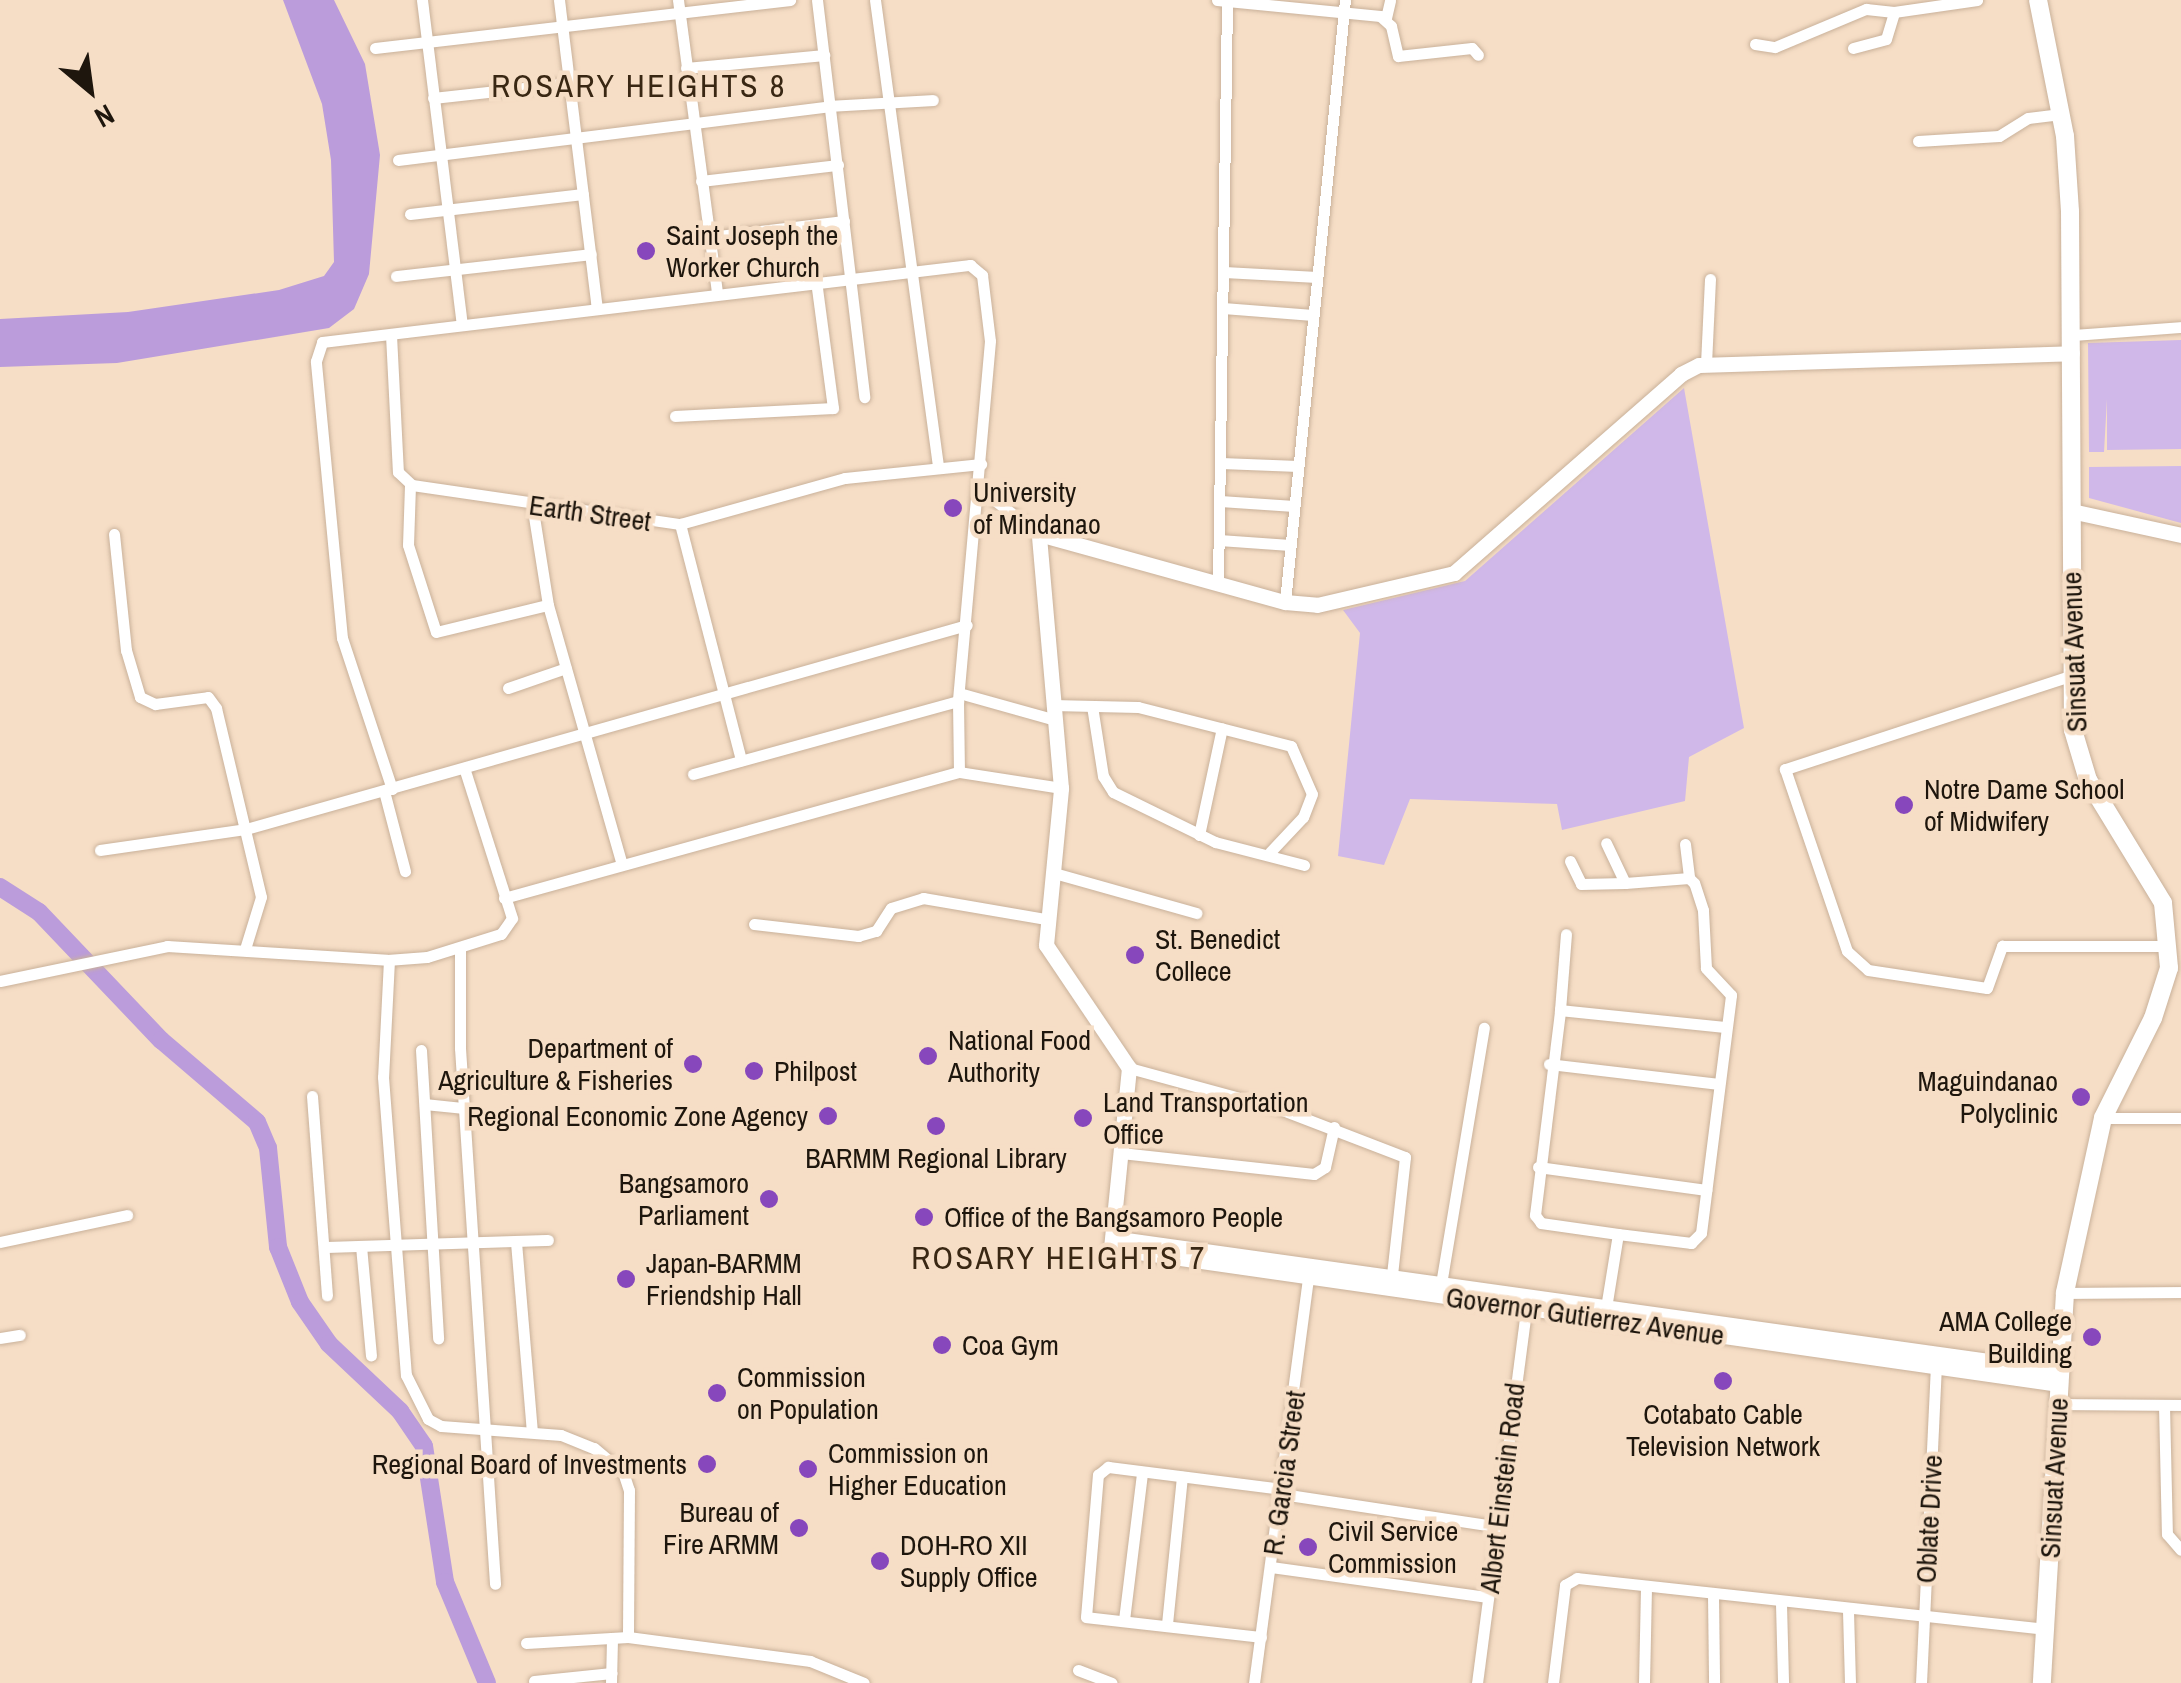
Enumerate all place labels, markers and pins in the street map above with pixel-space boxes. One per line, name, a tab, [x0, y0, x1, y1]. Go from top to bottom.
place label: Saint Joseph the Worker Church	[666, 218, 838, 284]
marker: Saint Joseph the Worker Church	[635, 240, 657, 262]
place label: University of Mindanao	[973, 475, 1101, 541]
marker: University of Mindanao	[942, 497, 964, 519]
place label: Notre Dame School of Midwifery	[1924, 772, 2124, 838]
marker: Notre Dame School of Midwifery	[1893, 794, 1915, 816]
place label: St. Benedict Collece	[1155, 922, 1280, 988]
marker: St. Benedict Collece	[1124, 944, 1146, 966]
place label: National Food Authority	[948, 1023, 1091, 1089]
place label: Department of Agriculture & Fisheries	[438, 1031, 673, 1097]
marker: National Food Authority	[917, 1045, 939, 1067]
marker: Department of Agriculture & Fisheries	[682, 1053, 704, 1075]
place label: Philpost	[774, 1054, 857, 1088]
marker: Philpost	[743, 1060, 765, 1082]
place label: Maguindanao Polyclinic	[1918, 1064, 2058, 1130]
marker: Maguindanao Polyclinic	[2068, 1084, 2094, 1110]
place label: Land Transportation Office	[1103, 1085, 1309, 1151]
place label: Regional Economic Zone Agency	[466, 1099, 808, 1133]
marker: Regional Economic Zone Agency	[817, 1105, 839, 1127]
marker: Land Transportation Office	[1072, 1107, 1094, 1129]
marker: BARMM Regional Library	[925, 1115, 947, 1137]
place label: BARMM Regional Library	[805, 1141, 1067, 1175]
place label: Bangsamoro Parliament	[619, 1166, 749, 1232]
marker: Bangsamoro Parliament	[758, 1188, 780, 1210]
place label: Office of the Bangsamoro People	[944, 1200, 1283, 1234]
marker: Office of the Bangsamoro People	[913, 1206, 935, 1228]
place label: Japan-BARMM Friendship Hall	[646, 1246, 802, 1312]
marker: Japan-BARMM Friendship Hall	[615, 1268, 637, 1290]
place label: AMA College Building	[1938, 1304, 2072, 1370]
marker: AMA College Building	[2081, 1326, 2103, 1348]
place label: Coa Gym	[962, 1328, 1059, 1362]
marker: Coa Gym	[931, 1334, 953, 1356]
place label: Commission on Population	[737, 1360, 879, 1426]
marker: Cotabato Cable Television Network	[1712, 1370, 1734, 1392]
marker: Commission on Population	[706, 1382, 728, 1404]
place label: Cotabato Cable Television Network	[1626, 1397, 1820, 1463]
place label: Commission on Higher Education	[828, 1436, 1007, 1502]
place label: Regional Board of Investments	[372, 1447, 687, 1481]
marker: Regional Board of Investments	[696, 1453, 718, 1475]
marker: Commission on Higher Education	[797, 1458, 819, 1480]
place label: Bureau of Fire ARMM	[662, 1495, 779, 1561]
place label: Civil Service Commission	[1328, 1514, 1458, 1580]
marker: Bureau of Fire ARMM	[788, 1517, 810, 1539]
place label: DOH-RO XII Supply Office	[900, 1528, 1037, 1594]
marker: Civil Service Commission	[1297, 1536, 1319, 1558]
marker: DOH-RO XII Supply Office	[869, 1550, 891, 1572]

